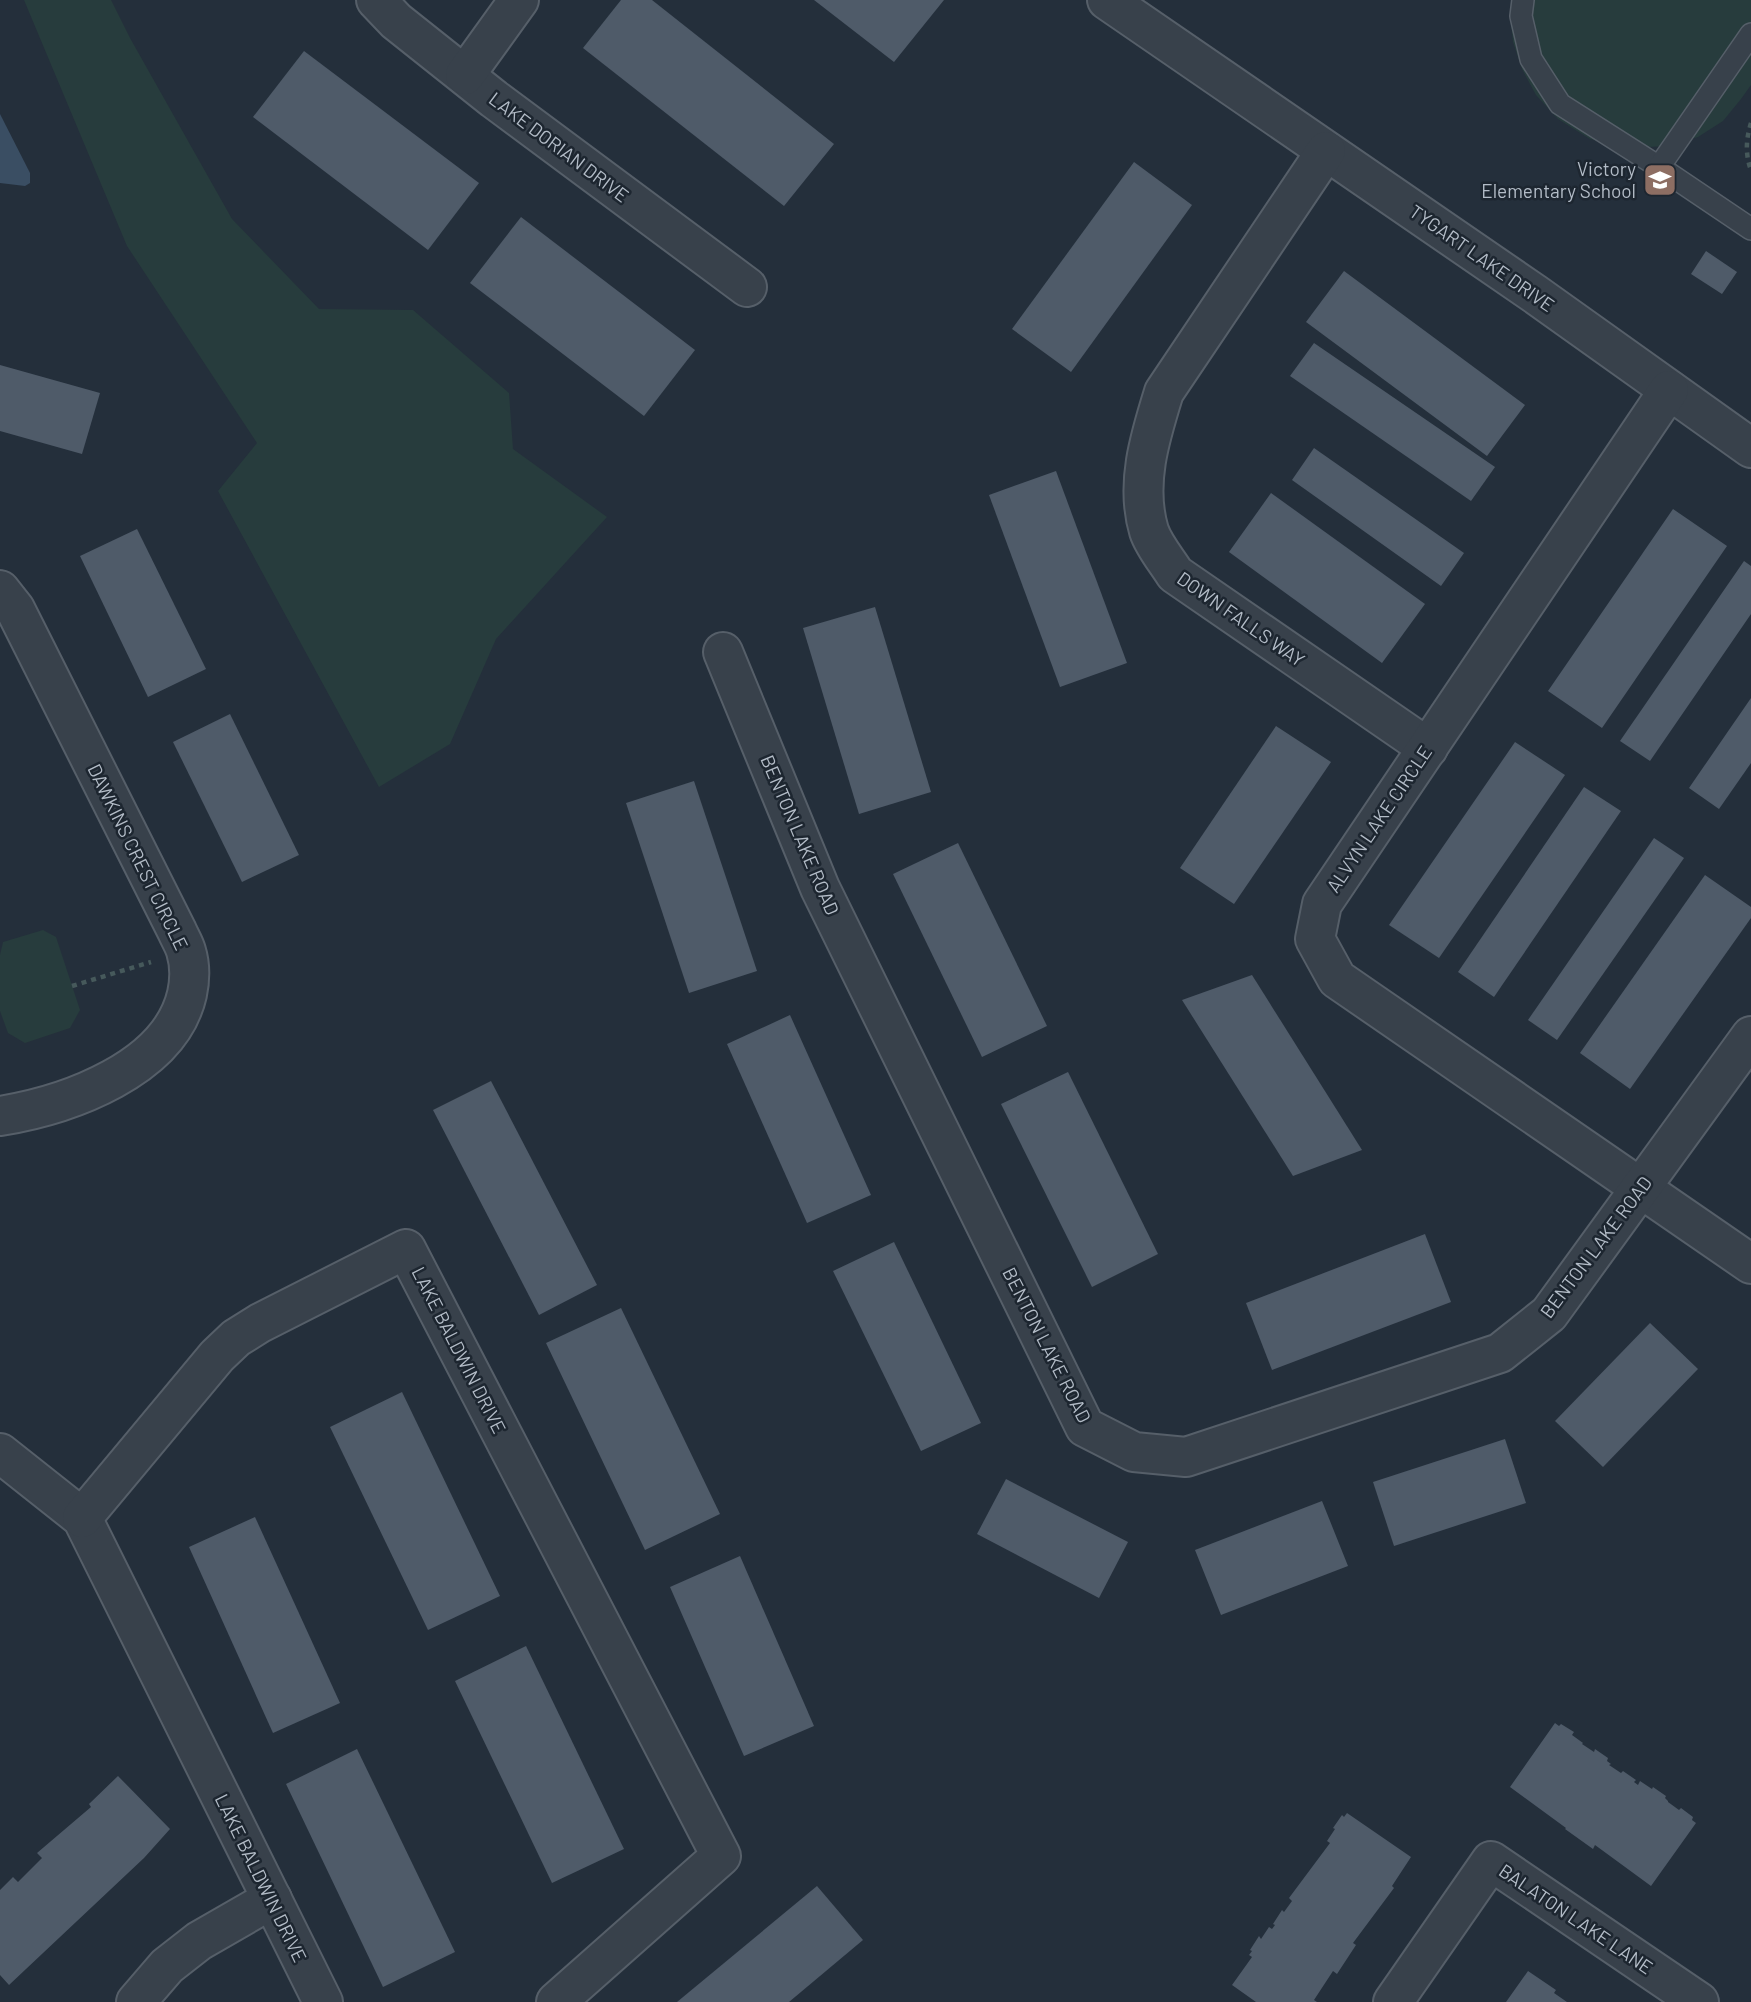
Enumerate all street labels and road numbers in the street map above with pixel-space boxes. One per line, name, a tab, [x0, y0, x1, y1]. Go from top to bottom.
street label: LAKE DORIAN DRIVE	[485, 87, 634, 207]
street label: TYGART LAKE DRIVE	[1406, 199, 1559, 316]
street label: DOWN FALLS WAY	[1173, 566, 1310, 671]
street label: ALVYN LAKE CIRCLE	[1321, 741, 1436, 896]
street label: BENTON LAKE ROAD	[756, 751, 845, 918]
street label: DAWKINS CREST CIRCLE	[83, 760, 194, 954]
street label: BENTON LAKE ROAD	[1535, 1171, 1656, 1322]
street label: LAKE BALDWIN DRIVE	[407, 1263, 511, 1437]
street label: BENTON LAKE ROAD	[998, 1263, 1097, 1426]
street label: LAKE BALDWIN DRIVE	[211, 1790, 312, 1966]
street label: BALATON LAKE LANE	[1495, 1859, 1658, 1979]

